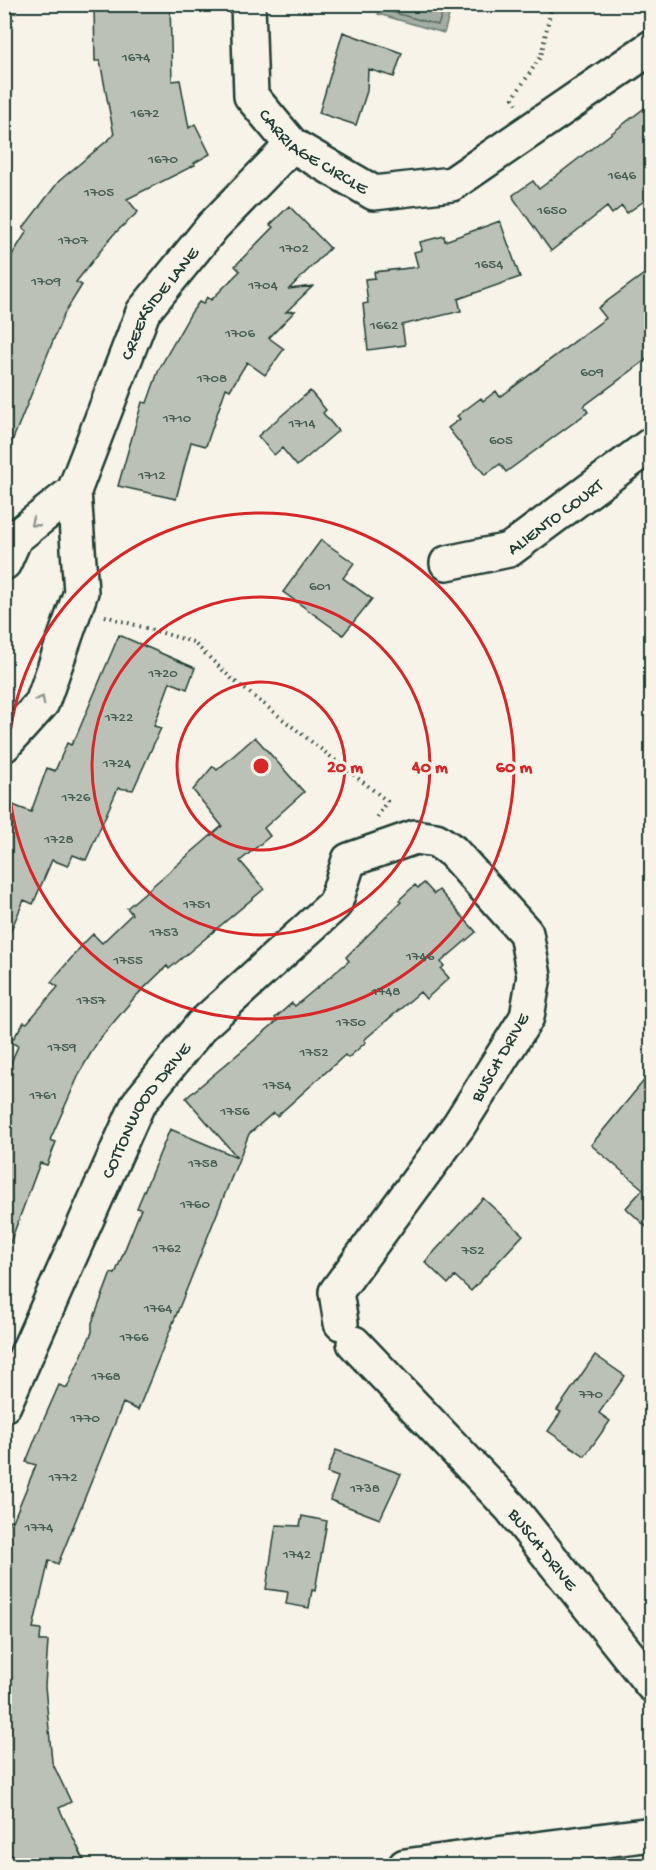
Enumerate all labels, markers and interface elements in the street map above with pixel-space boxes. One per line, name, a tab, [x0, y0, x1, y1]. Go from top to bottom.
house number: 1674	[121, 49, 150, 67]
house number: 1672	[130, 105, 159, 123]
street label: CARRIAGE CIRCLE	[253, 105, 372, 201]
house number: 1670	[147, 151, 178, 169]
house number: 1646	[607, 167, 637, 185]
house number: 1705	[83, 184, 114, 202]
house number: 1650	[536, 202, 568, 220]
house number: 1707	[57, 232, 89, 250]
house number: 1702	[278, 240, 309, 258]
street label: CREEKSIDE LANE	[117, 243, 205, 364]
house number: 1654	[474, 256, 503, 274]
house number: 1709	[30, 273, 61, 291]
house number: 1704	[247, 277, 278, 295]
house number: 1662	[369, 317, 398, 335]
house number: 1706	[224, 325, 255, 343]
house number: 609	[580, 364, 604, 382]
house number: 1708	[196, 370, 227, 388]
house number: 1710	[162, 410, 192, 428]
house number: 1714	[287, 415, 316, 433]
house number: 605	[489, 432, 513, 450]
house number: 1712	[137, 467, 166, 485]
street label: ALIENTO COURT	[504, 475, 609, 561]
one-way arrow	[30, 516, 41, 527]
house number: 601	[309, 578, 331, 596]
house number: 1720	[147, 665, 178, 683]
one-way arrow	[34, 695, 46, 706]
house number: 1722	[104, 709, 133, 727]
house number: 1724	[102, 755, 131, 773]
centre of rings	[251, 756, 271, 776]
text: 20 m	[327, 758, 363, 779]
text: 40 m	[411, 758, 448, 779]
text: 60 m	[496, 758, 532, 779]
house number: 1726	[61, 789, 91, 807]
house number: 1728	[43, 831, 74, 849]
house number: 1751	[182, 896, 211, 914]
house number: 1753	[148, 924, 179, 942]
house number: 1746	[405, 948, 435, 966]
house number: 1755	[112, 952, 143, 970]
house number: 1748	[370, 983, 401, 1001]
house number: 1757	[75, 992, 107, 1010]
street label: BUSCH DRIVE	[467, 1009, 535, 1107]
house number: 1750	[335, 1014, 367, 1032]
house number: 1759	[46, 1039, 77, 1057]
street label: COTTONWOOD DRIVE	[98, 1039, 197, 1182]
house number: 1752	[298, 1044, 329, 1062]
house number: 1754	[262, 1077, 291, 1095]
house number: 1761	[28, 1087, 57, 1105]
house number: 1756	[219, 1103, 250, 1121]
house number: 1758	[187, 1155, 218, 1173]
house number: 1760	[179, 1196, 210, 1214]
house number: 1762	[152, 1240, 181, 1258]
house number: 752	[460, 1242, 485, 1260]
house number: 1764	[143, 1300, 172, 1318]
house number: 1766	[118, 1329, 149, 1347]
house number: 1768	[90, 1368, 121, 1386]
house number: 770	[578, 1386, 604, 1404]
house number: 1770	[69, 1410, 101, 1428]
house number: 1772	[47, 1469, 78, 1487]
house number: 1738	[349, 1480, 380, 1498]
street label: BUSCH DRIVE	[502, 1504, 581, 1596]
house number: 1774	[24, 1519, 53, 1537]
house number: 1742	[282, 1546, 311, 1564]

